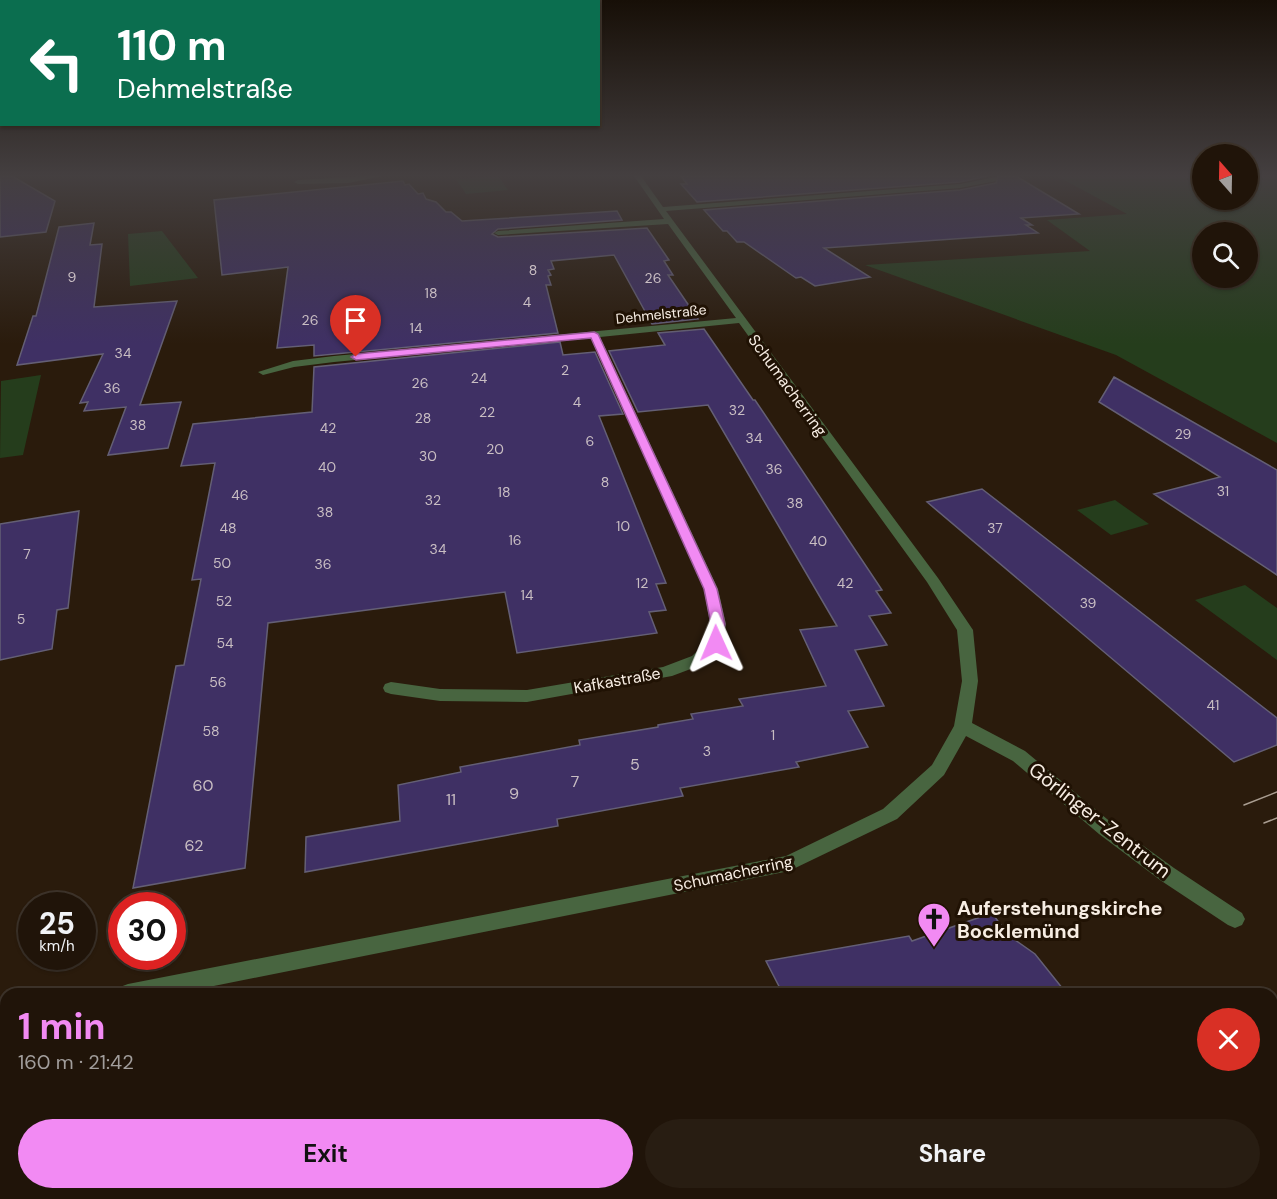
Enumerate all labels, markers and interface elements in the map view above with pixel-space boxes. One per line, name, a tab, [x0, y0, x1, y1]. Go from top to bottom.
text: 110 m	[117, 18, 227, 73]
icon: left	[18, 24, 96, 102]
text: Dehmelstraße	[117, 71, 293, 106]
north arrow	[1192, 144, 1258, 210]
map controls	[1192, 144, 1258, 288]
button: search	[1192, 222, 1258, 288]
house number: 8	[529, 261, 537, 279]
house number: 9	[68, 268, 77, 286]
house number: 26	[645, 269, 661, 287]
house number: 18	[425, 284, 437, 302]
house number: 4	[523, 293, 532, 311]
pin	[330, 295, 381, 357]
street label: Dehmelstraße	[615, 300, 707, 328]
icon: arrive	[339, 304, 372, 337]
house number: 26	[302, 311, 318, 329]
house number: 14	[410, 319, 423, 337]
street label: Schumacherring	[744, 330, 832, 440]
house number: 34	[115, 344, 132, 362]
house number: 2	[561, 361, 569, 379]
house number: 24	[471, 369, 488, 387]
house number: 26	[412, 374, 428, 392]
house number: 36	[103, 379, 121, 397]
house number: 4	[573, 393, 582, 411]
house number: 32	[729, 401, 745, 419]
house number: 22	[479, 403, 495, 421]
house number: 28	[415, 409, 431, 427]
house number: 38	[130, 416, 146, 434]
house number: 42	[320, 419, 336, 437]
house number: 29	[1175, 425, 1192, 443]
house number: 34	[746, 429, 763, 447]
house number: 6	[586, 432, 594, 450]
house number: 20	[486, 440, 504, 458]
house number: 30	[419, 447, 437, 465]
house number: 40	[318, 458, 336, 476]
house number: 36	[765, 460, 783, 478]
house number: 8	[601, 473, 609, 491]
house number: 31	[1217, 482, 1229, 500]
house number: 18	[498, 483, 510, 501]
house number: 46	[231, 486, 249, 504]
house number: 32	[425, 491, 441, 509]
house number: 38	[787, 494, 803, 512]
house number: 38	[317, 503, 333, 521]
house number: 10	[616, 517, 630, 535]
house number: 48	[219, 519, 237, 537]
house number: 37	[987, 519, 1003, 537]
house number: 16	[508, 531, 522, 549]
house number: 40	[809, 532, 827, 550]
house number: 34	[430, 540, 447, 558]
house number: 7	[23, 545, 31, 563]
house number: 50	[213, 554, 231, 572]
house number: 36	[314, 555, 332, 573]
house number: 12	[636, 574, 648, 592]
house number: 42	[837, 574, 853, 592]
house number: 14	[521, 586, 534, 604]
house number: 52	[216, 592, 232, 610]
house number: 39	[1080, 594, 1097, 612]
house number: 5	[17, 610, 25, 628]
position arrow	[684, 611, 748, 675]
house number: 54	[216, 634, 234, 652]
street label: Kafkastraße	[572, 663, 662, 698]
house number: 56	[209, 673, 227, 691]
house number: 41	[1207, 696, 1219, 714]
house number: 58	[202, 722, 220, 740]
house number: 1	[771, 726, 775, 744]
house number: 3	[703, 742, 711, 760]
house number: 5	[630, 754, 640, 775]
street label: Görlinger-Zentrum	[1024, 756, 1176, 884]
house number: 7	[571, 771, 579, 792]
house number: 60	[193, 775, 214, 796]
house number: 9	[509, 783, 519, 804]
house number: 11	[446, 789, 456, 810]
house number: 62	[185, 835, 203, 856]
street label: Schumacherring	[672, 851, 795, 896]
speed limit sign: 30	[108, 892, 186, 970]
place label: Auferstehungskirche Bocklemünd	[957, 895, 1163, 944]
church icon: Auferstehungskirche Bocklemünd	[916, 901, 952, 948]
text: 25	[39, 904, 75, 943]
text: km/h	[39, 936, 75, 956]
text: 1 min	[18, 1003, 106, 1050]
button: close	[1197, 1008, 1260, 1071]
text: 160 m · 21:42	[18, 1049, 134, 1075]
button: Exit	[18, 1119, 633, 1188]
button: Share	[645, 1119, 1260, 1188]

